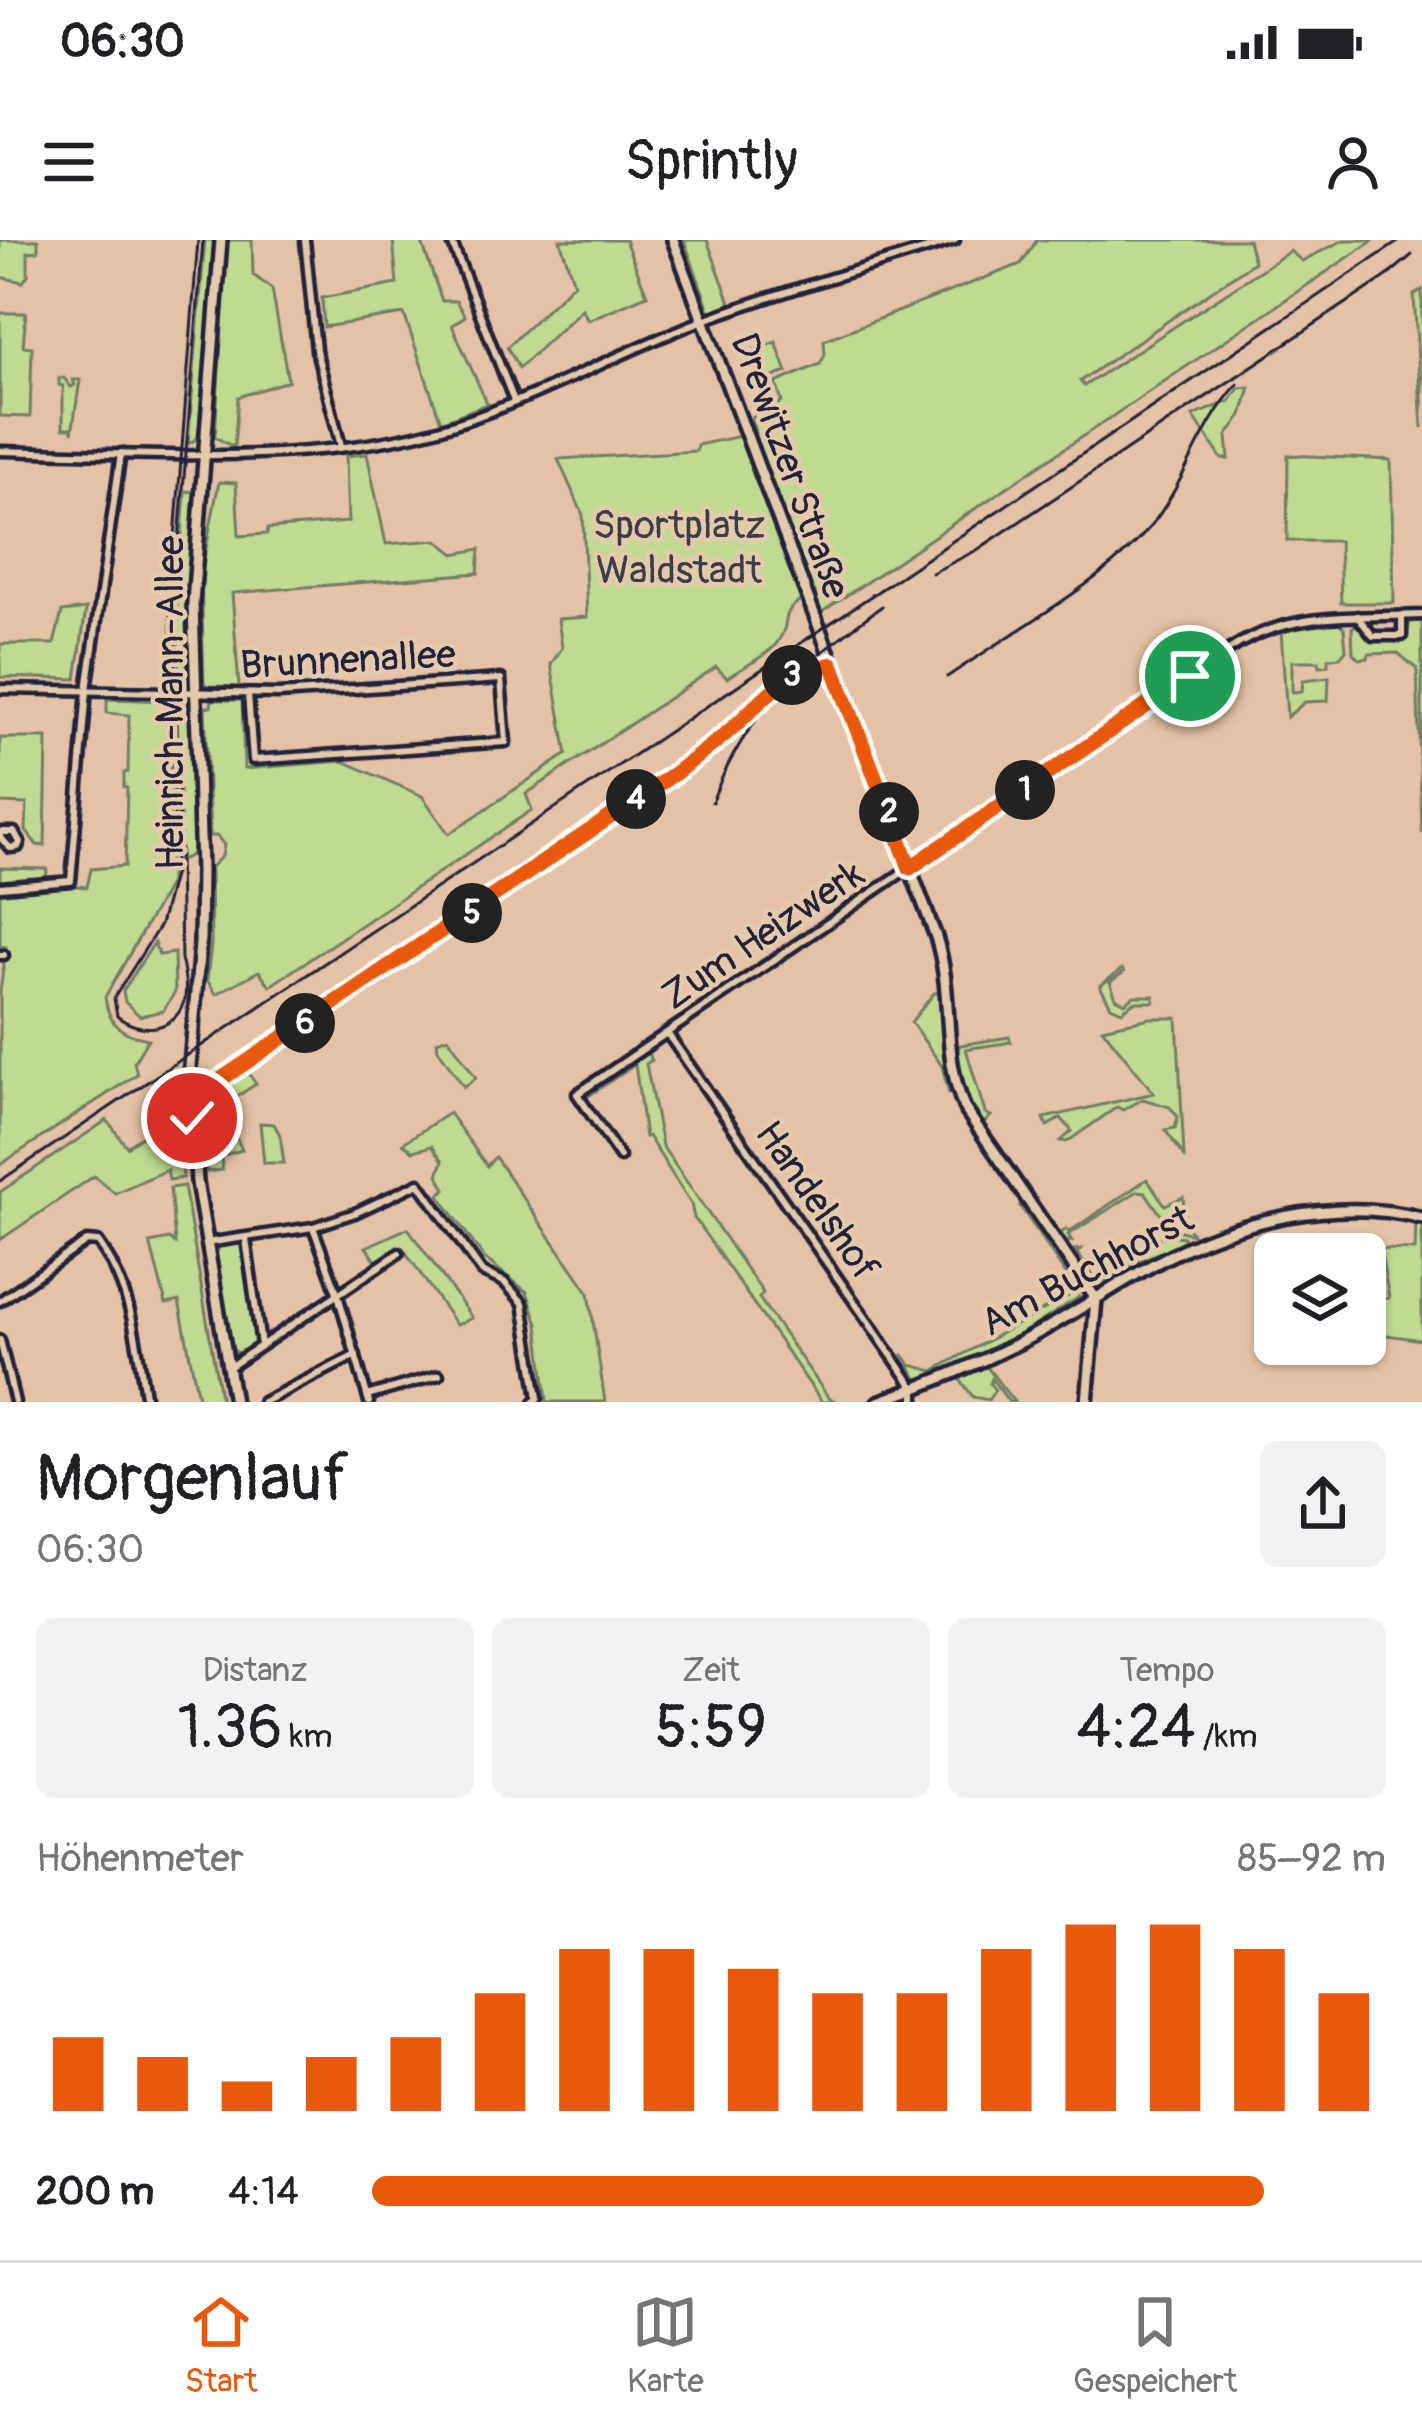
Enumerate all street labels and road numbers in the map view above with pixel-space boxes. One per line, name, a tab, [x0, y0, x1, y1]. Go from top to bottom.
street label: Drewitzer Straße	[719, 327, 861, 605]
street label: Heinrich-Mann-Allee	[146, 536, 195, 870]
street label: Brunnenallee	[239, 630, 457, 690]
street label: Zum Heizwerk	[653, 849, 873, 1021]
street label: Handelshof	[744, 1111, 890, 1291]
street label: Am Buchhorst	[972, 1194, 1202, 1347]

